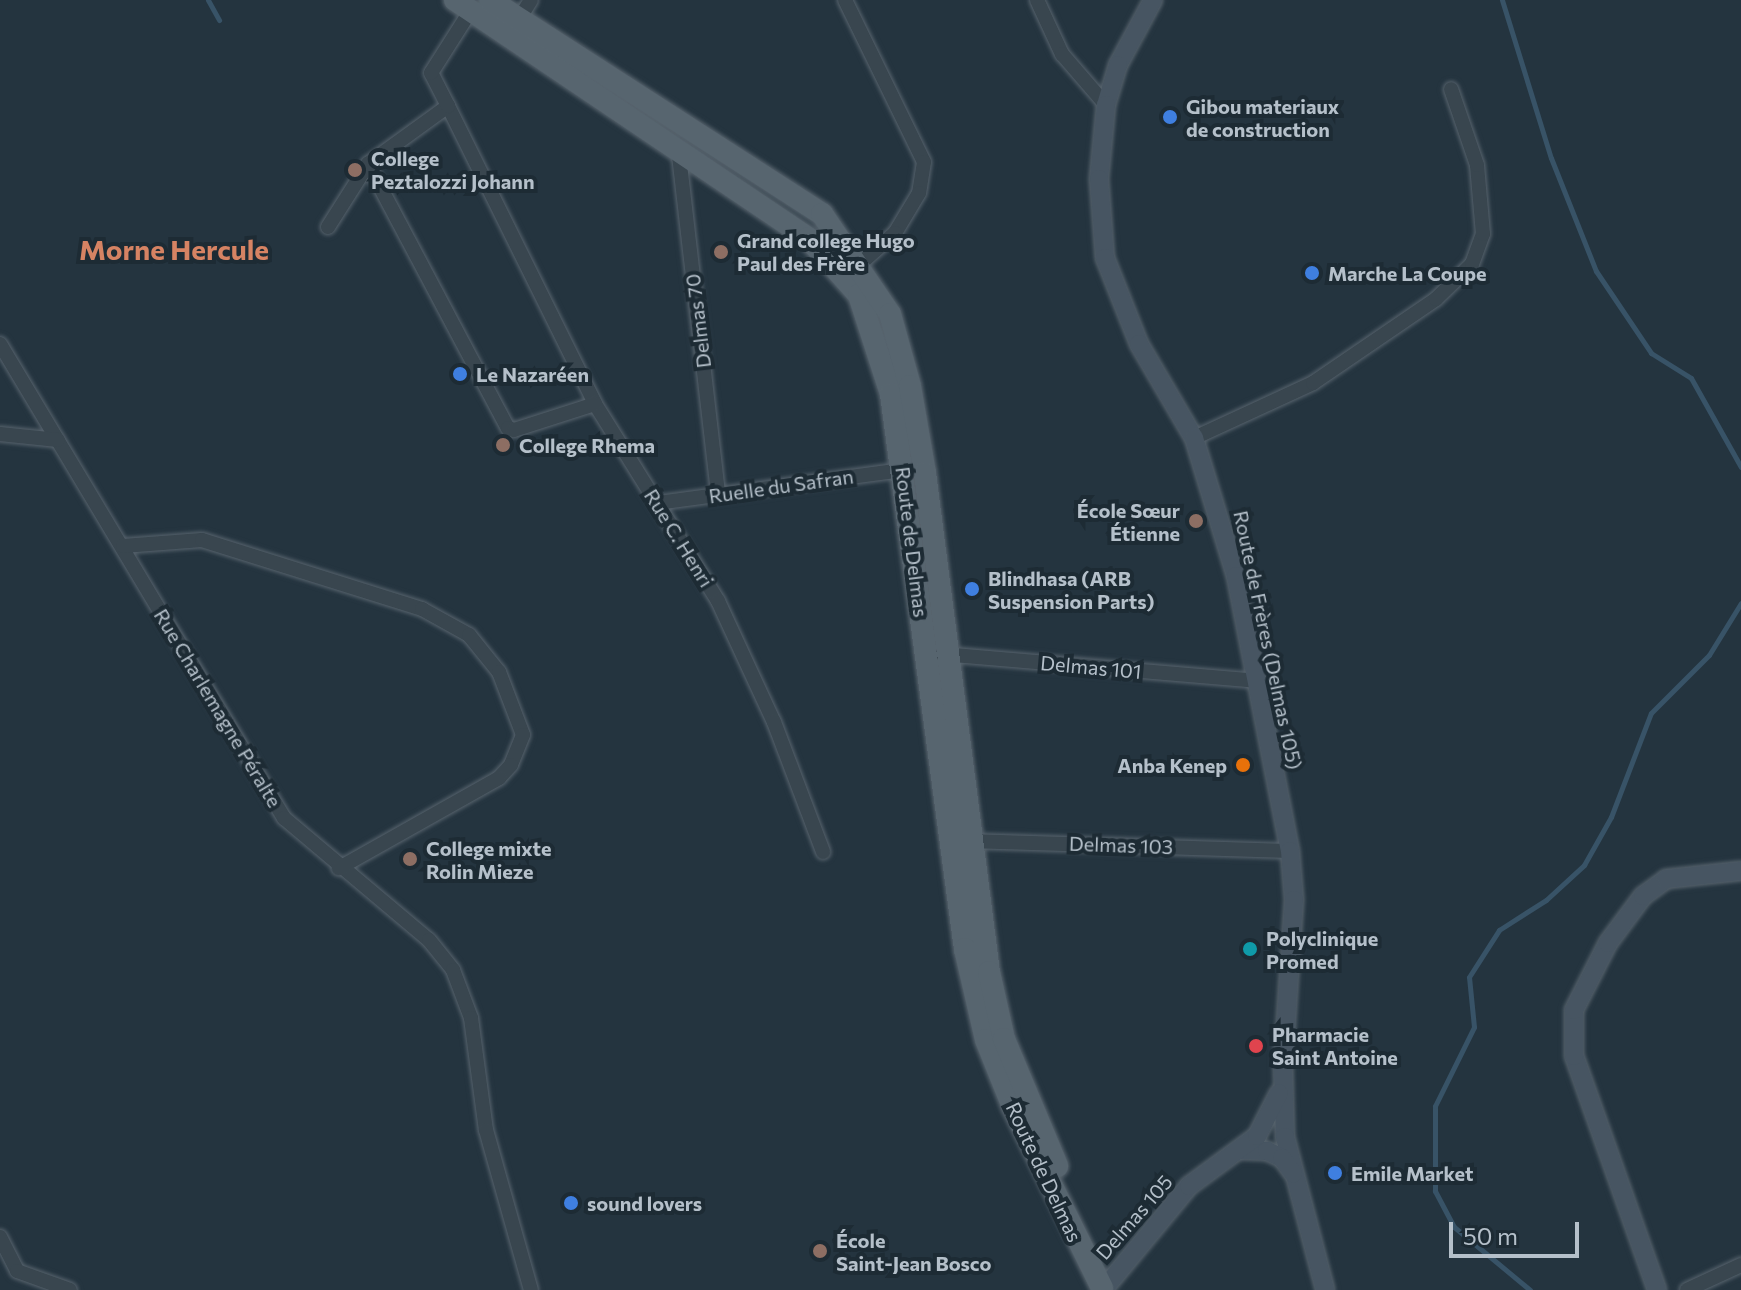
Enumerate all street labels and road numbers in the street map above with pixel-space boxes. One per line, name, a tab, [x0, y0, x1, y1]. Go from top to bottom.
street label: Delmas 70	[680, 273, 716, 369]
street label: Ruelle du Safran	[707, 464, 855, 508]
street label: Route de Delmas	[891, 465, 933, 619]
street label: Rue C. Henri	[639, 484, 719, 592]
street label: Route de Frères (Delmas 105)	[1229, 508, 1307, 772]
street label: Rue Charlemagne Péralte	[149, 604, 287, 812]
street label: Delmas 101	[1039, 651, 1143, 683]
street label: Delmas 103	[1069, 831, 1173, 859]
street label: Route de Delmas	[1001, 1098, 1087, 1246]
street label: Delmas 105	[1091, 1170, 1177, 1264]

